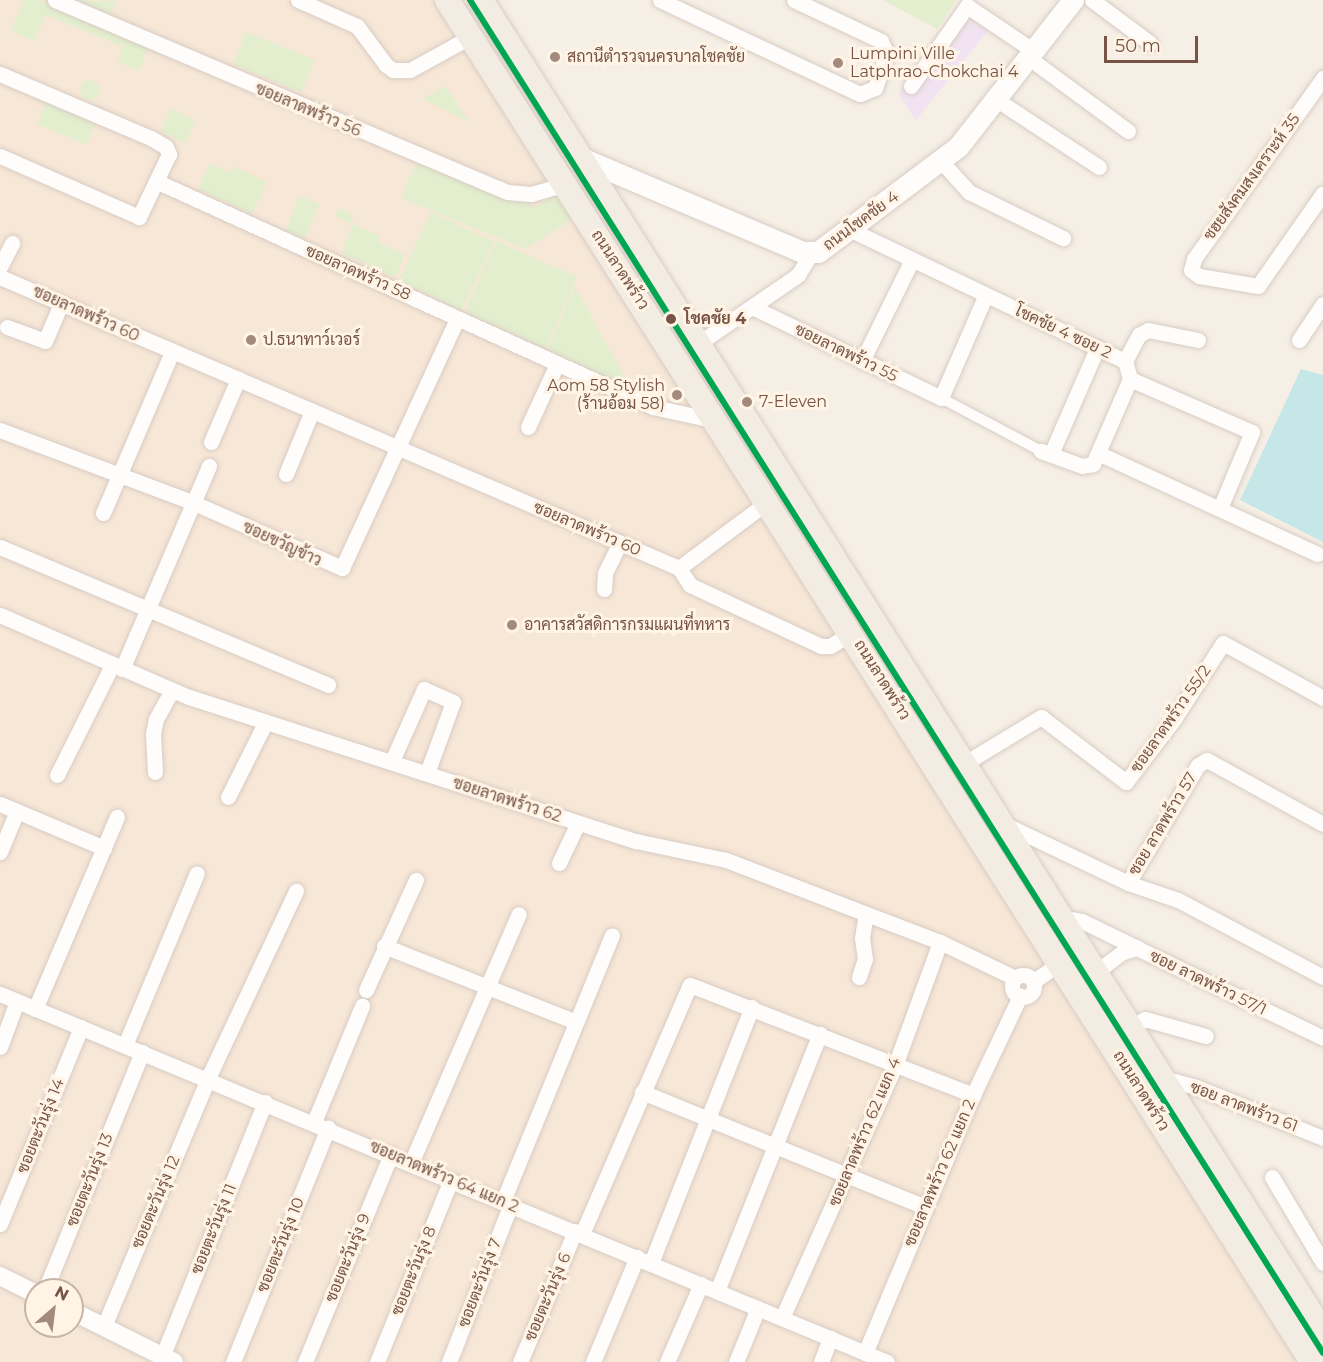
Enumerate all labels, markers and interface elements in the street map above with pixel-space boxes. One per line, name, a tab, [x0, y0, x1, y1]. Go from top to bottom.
scale bar	[1107, 24, 1202, 62]
text: 50 m	[1115, 35, 1161, 57]
place label: Lumpini Ville Latphrao-Chokchai 4	[850, 44, 1018, 82]
place label: สถานีตำรวจนครบาลโชคชัย	[567, 47, 745, 67]
marker: สถานีตำรวจนครบาลโชคชัย	[548, 50, 562, 64]
marker: Lumpini Ville Latphrao-Chokchai 4	[831, 56, 845, 70]
street label: ซอยลาดพร้าว 56	[252, 79, 364, 141]
street label: ซฮยสังคมสงเคราะห์ 35	[1200, 110, 1304, 244]
street label: ถนนโชคชัย 4	[819, 187, 903, 255]
street label: ถนนลาดพร้าว	[587, 226, 653, 314]
street label: ซอยลาดพร้าว 58	[302, 241, 414, 305]
street label: ซอยลาดพร้าว 60	[30, 282, 142, 346]
street label: โชคชัย 4 ซอย 2	[1011, 301, 1115, 363]
place label: โชคชัย 4	[684, 309, 746, 329]
marker: โชคชัย 4	[662, 310, 680, 328]
street label: ซอยลาดพร้าว 55	[791, 320, 901, 386]
place label: ป.ธนาทาว์เวอร์	[263, 330, 360, 350]
marker: ป.ธนาทาว์เวอร์	[244, 333, 258, 347]
place label: Aom 58 Stylish (ร้านอ้อม 58)	[547, 376, 665, 414]
marker: Aom 58 Stylish (ร้านอ้อม 58)	[670, 388, 684, 402]
place label: 7-Eleven	[759, 392, 827, 412]
marker: 7-Eleven	[740, 395, 754, 409]
street label: ซอยลาดพร้าว 60	[530, 498, 644, 560]
street label: ซอยขวัญข้าว	[240, 517, 324, 571]
place label: อาคารสวัสดิการกรมแผนที่ทหาร	[524, 615, 730, 635]
marker: อาคารสวัสดิการกรมแผนที่ทหาร	[505, 618, 519, 632]
street label: ถนนลาดพร้าว	[850, 636, 914, 724]
street label: ซอยลาดพร้าว 55/2	[1127, 662, 1215, 776]
street label: ซอย ลาดพร้าว 57	[1125, 769, 1201, 879]
street label: ซอยลาดพร้าว 62	[450, 773, 564, 827]
street label: ซอย ลาดพร้าว 57/1	[1146, 946, 1270, 1020]
street label: ถนนลาดพร้าว	[1109, 1047, 1173, 1135]
street label: ซอยลาดพร้าว 62 แยก 4	[825, 1055, 905, 1209]
street label: ซอยตะวันรุ่ง 14	[13, 1076, 69, 1176]
street label: ซอย ลาดพร้าว 61	[1187, 1078, 1301, 1136]
street label: ซอยลาดพร้าว 62 แยก 2	[900, 1096, 980, 1250]
street label: ซอยตะวันรุ่ง 13	[63, 1130, 117, 1230]
street label: ซอยลาดพร้าว 64 แยก 2	[367, 1137, 521, 1217]
street label: ซอยตะวันรุ่ง 12	[128, 1153, 184, 1251]
street label: ซอยตะวันรุ่ง 11	[187, 1181, 241, 1277]
street label: ซอยตะวันรุ่ง 10	[253, 1195, 309, 1295]
street label: ซอยตะวันรุ่ง 9	[321, 1211, 375, 1305]
street label: ซอยตะวันรุ่ง 8	[387, 1224, 441, 1318]
street label: ซอยตะวันรุ่ง 7	[454, 1236, 506, 1330]
street label: ซอยตะวันรุ่ง 6	[521, 1250, 575, 1344]
north arrow	[24, 1278, 84, 1338]
text: N	[52, 1282, 72, 1305]

